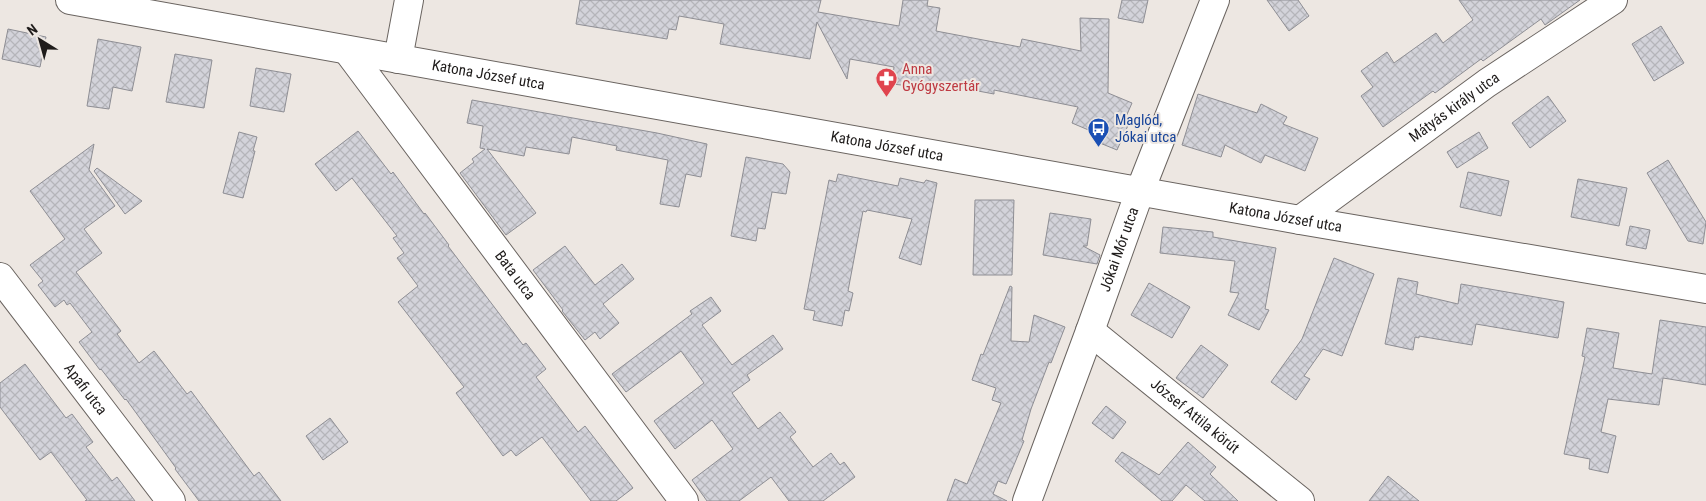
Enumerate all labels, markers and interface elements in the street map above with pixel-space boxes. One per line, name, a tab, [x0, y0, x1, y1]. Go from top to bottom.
north arrow	[15, 15, 65, 65]
text: N	[24, 21, 40, 39]
street label: Katona József utca	[431, 56, 546, 94]
place label: Anna Gyógyszertár	[902, 60, 980, 95]
pharmacy icon: Anna Gyógyszertár	[874, 66, 898, 97]
street label: Mátyás király utca	[1405, 68, 1503, 146]
place label: Maglód, Jókai utca	[1115, 111, 1176, 146]
bus stop icon: Maglód, Jókai utca	[1087, 117, 1111, 148]
street label: Katona József utca	[829, 127, 945, 165]
street label: Katona József utca	[1228, 199, 1344, 236]
street label: Jókai Mór utca	[1096, 205, 1143, 294]
street label: Bata utca	[491, 247, 539, 303]
street label: Apafi utca	[60, 360, 111, 418]
street label: József Attila körút	[1147, 375, 1243, 457]

